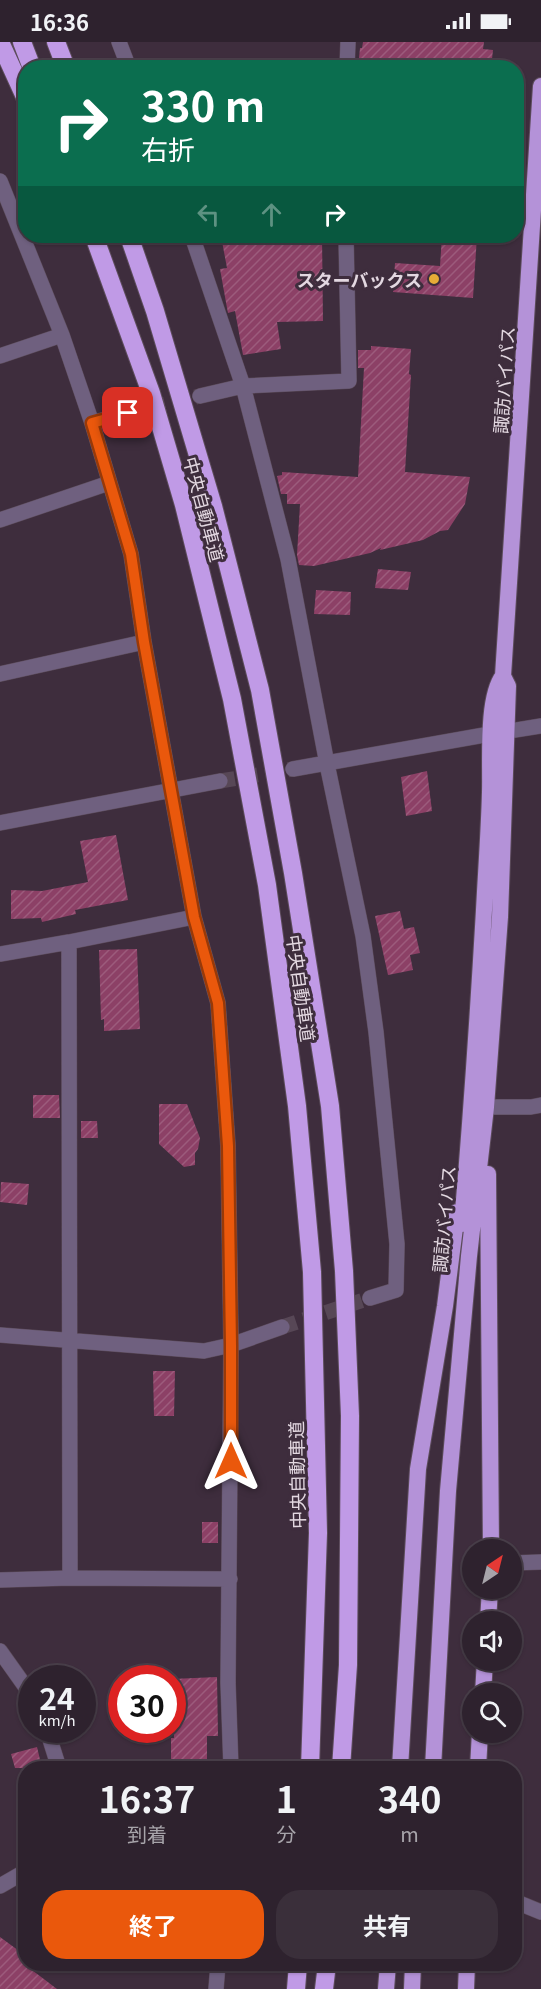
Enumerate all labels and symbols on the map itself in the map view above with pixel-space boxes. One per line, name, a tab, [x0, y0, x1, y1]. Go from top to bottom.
place label: スターバックス	[297, 266, 422, 292]
marker: スターバックス	[427, 272, 441, 286]
street label: 諏訪バイパス	[486, 325, 520, 435]
pin	[102, 387, 153, 438]
street label: 中央自動車道	[178, 453, 232, 565]
street label: 中央自動車道	[282, 933, 322, 1043]
street label: 諏訪バイパス	[425, 1164, 461, 1274]
street label: 中央自動車道	[282, 1421, 310, 1529]
position arrow	[199, 1429, 263, 1493]
north arrow	[462, 1539, 522, 1599]
speed limit sign: 30	[108, 1665, 186, 1743]

